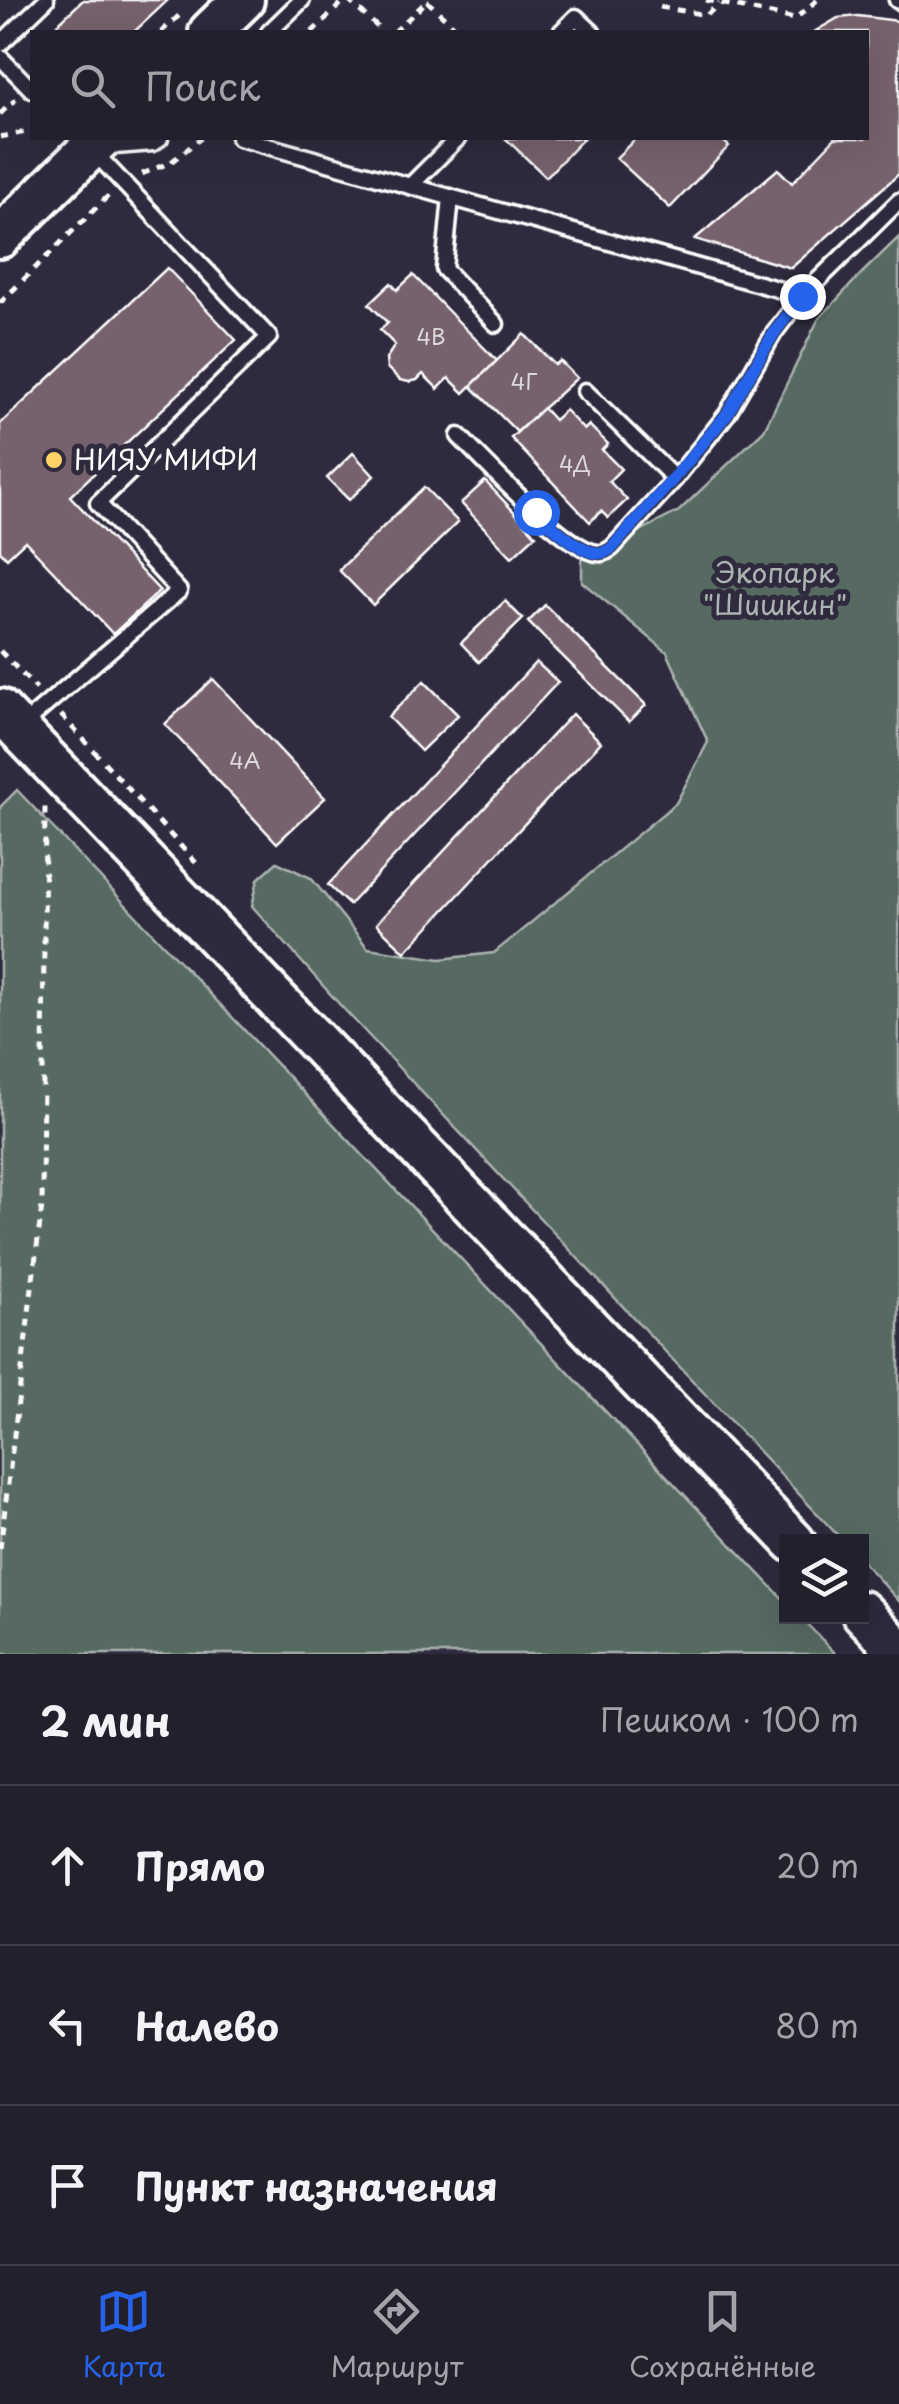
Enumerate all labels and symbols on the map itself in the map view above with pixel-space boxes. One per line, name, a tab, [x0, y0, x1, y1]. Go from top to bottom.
route end	[780, 274, 826, 320]
house number: 4В	[416, 319, 446, 352]
house number: 4Г	[511, 364, 537, 397]
place label: НИЯУ МИФИ	[74, 437, 258, 480]
house number: 4Д	[559, 446, 591, 479]
marker: НИЯУ МИФИ	[43, 449, 65, 471]
route start	[514, 490, 560, 536]
park label: Экопарк "Шишкин"	[703, 550, 847, 625]
house number: 4А	[229, 743, 261, 776]

